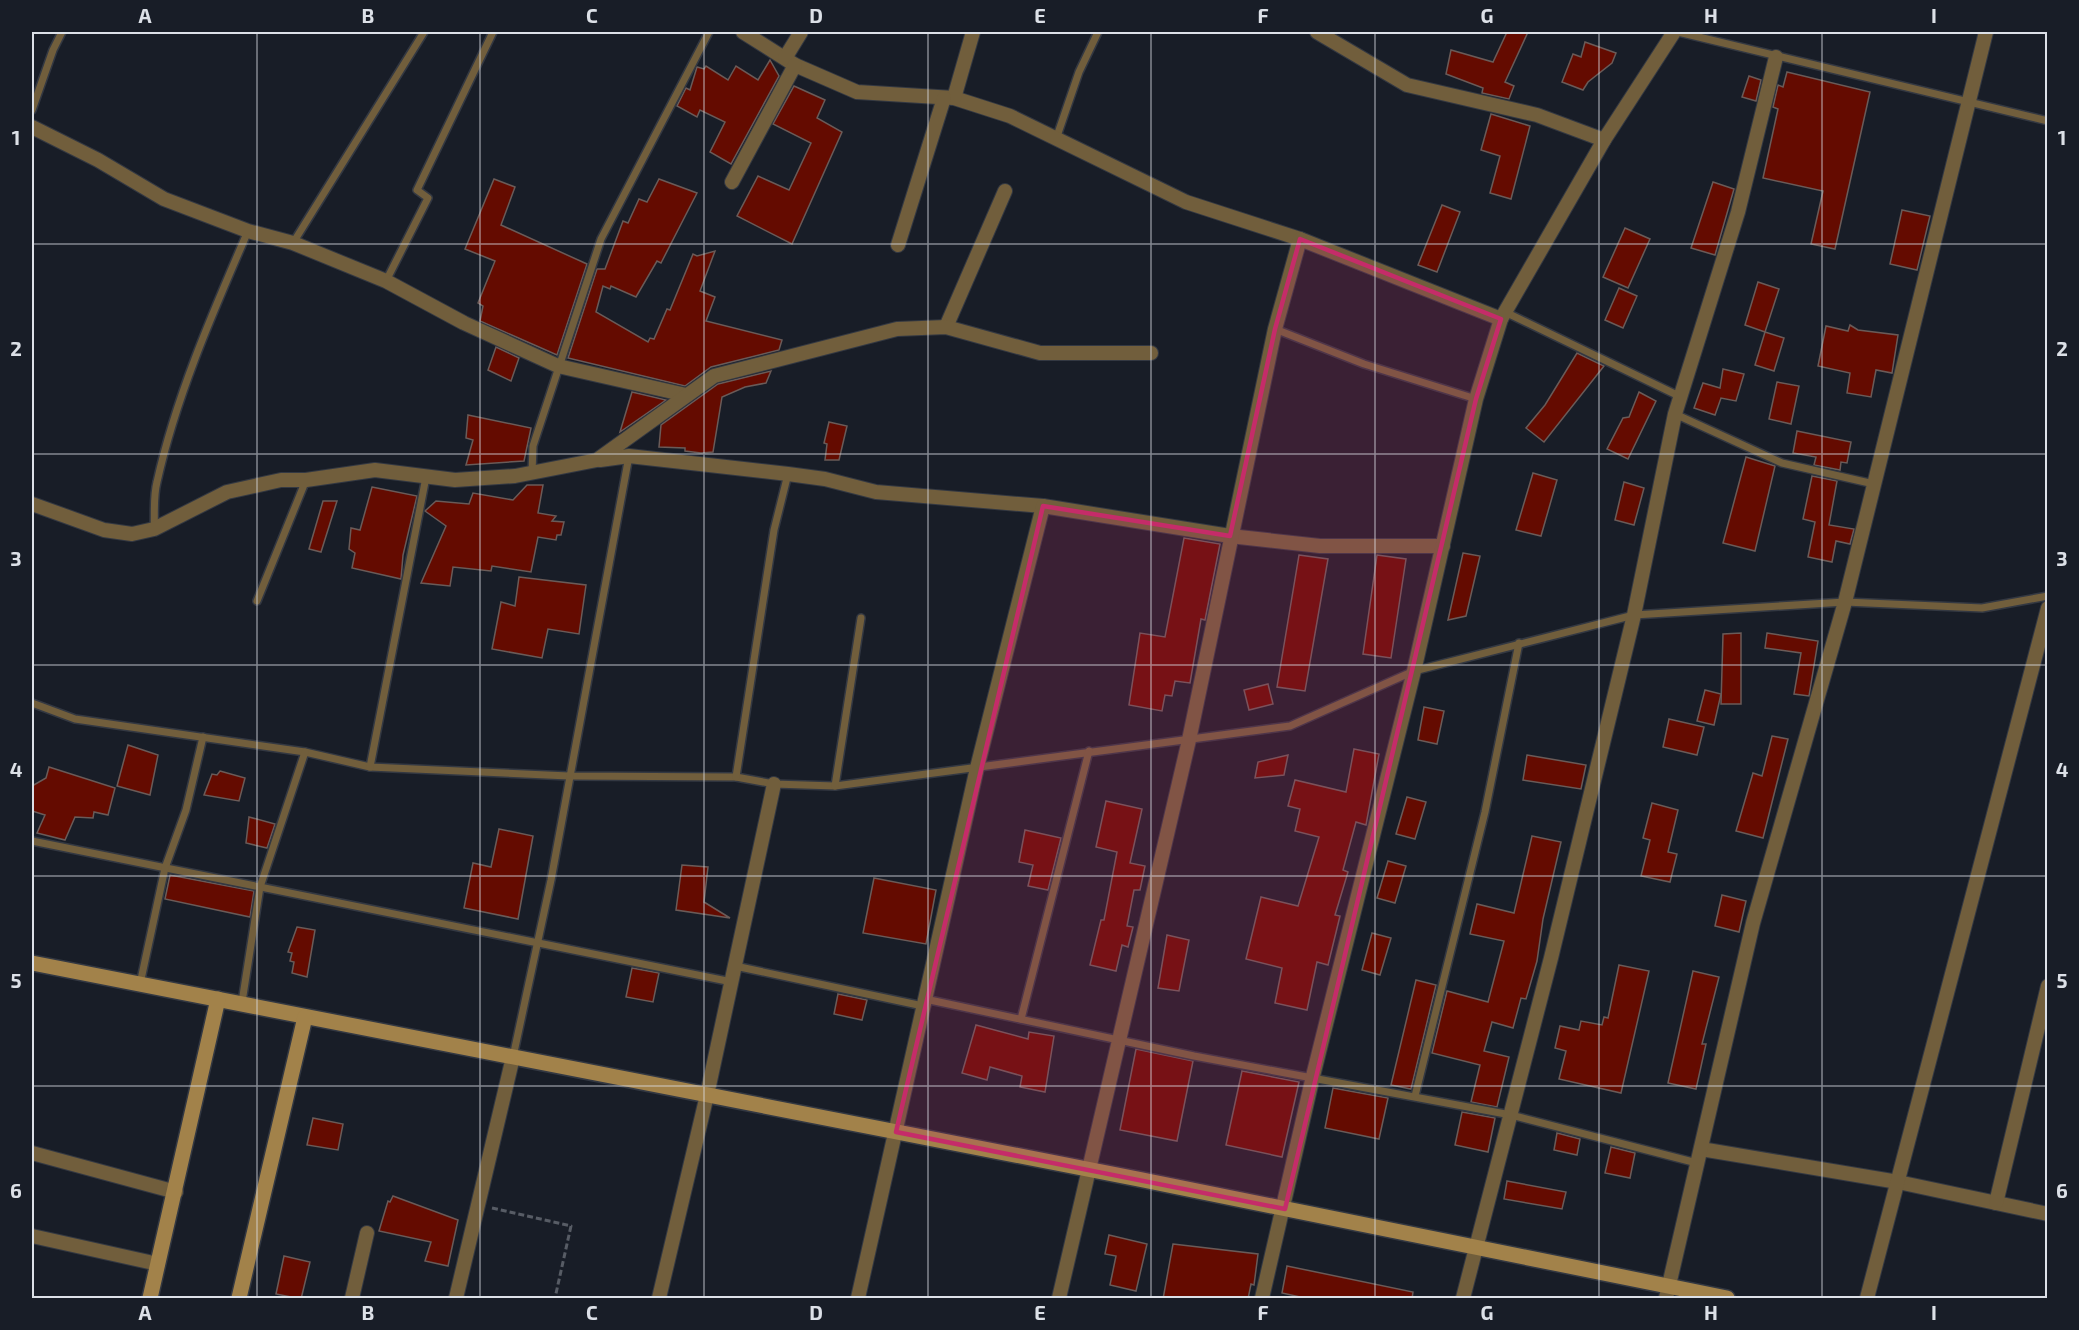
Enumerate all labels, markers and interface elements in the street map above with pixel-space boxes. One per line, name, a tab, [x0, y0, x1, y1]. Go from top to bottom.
text: A	[138, 3, 152, 27]
text: B	[362, 3, 374, 27]
text: C	[586, 3, 598, 27]
text: D	[809, 3, 823, 27]
text: E	[1034, 3, 1046, 27]
text: F	[1257, 3, 1269, 27]
text: G	[1481, 3, 1493, 27]
text: H	[1704, 3, 1718, 27]
text: I	[1931, 3, 1937, 27]
text: 1	[12, 125, 20, 149]
text: 1	[2058, 125, 2066, 149]
text: 2	[10, 336, 22, 360]
text: 2	[2056, 336, 2068, 360]
text: 3	[10, 546, 22, 570]
text: 3	[2056, 546, 2068, 570]
text: 4	[10, 757, 23, 781]
text: 4	[2056, 757, 2069, 781]
text: 5	[10, 968, 22, 992]
text: 5	[2056, 968, 2068, 992]
text: 6	[10, 1178, 22, 1202]
text: 6	[2056, 1178, 2068, 1202]
text: A	[138, 1300, 152, 1324]
text: B	[362, 1300, 374, 1324]
text: C	[586, 1300, 598, 1324]
text: D	[809, 1300, 823, 1324]
text: E	[1034, 1300, 1046, 1324]
text: F	[1257, 1300, 1269, 1324]
text: G	[1481, 1300, 1493, 1324]
text: H	[1704, 1300, 1718, 1324]
text: I	[1931, 1300, 1937, 1324]

